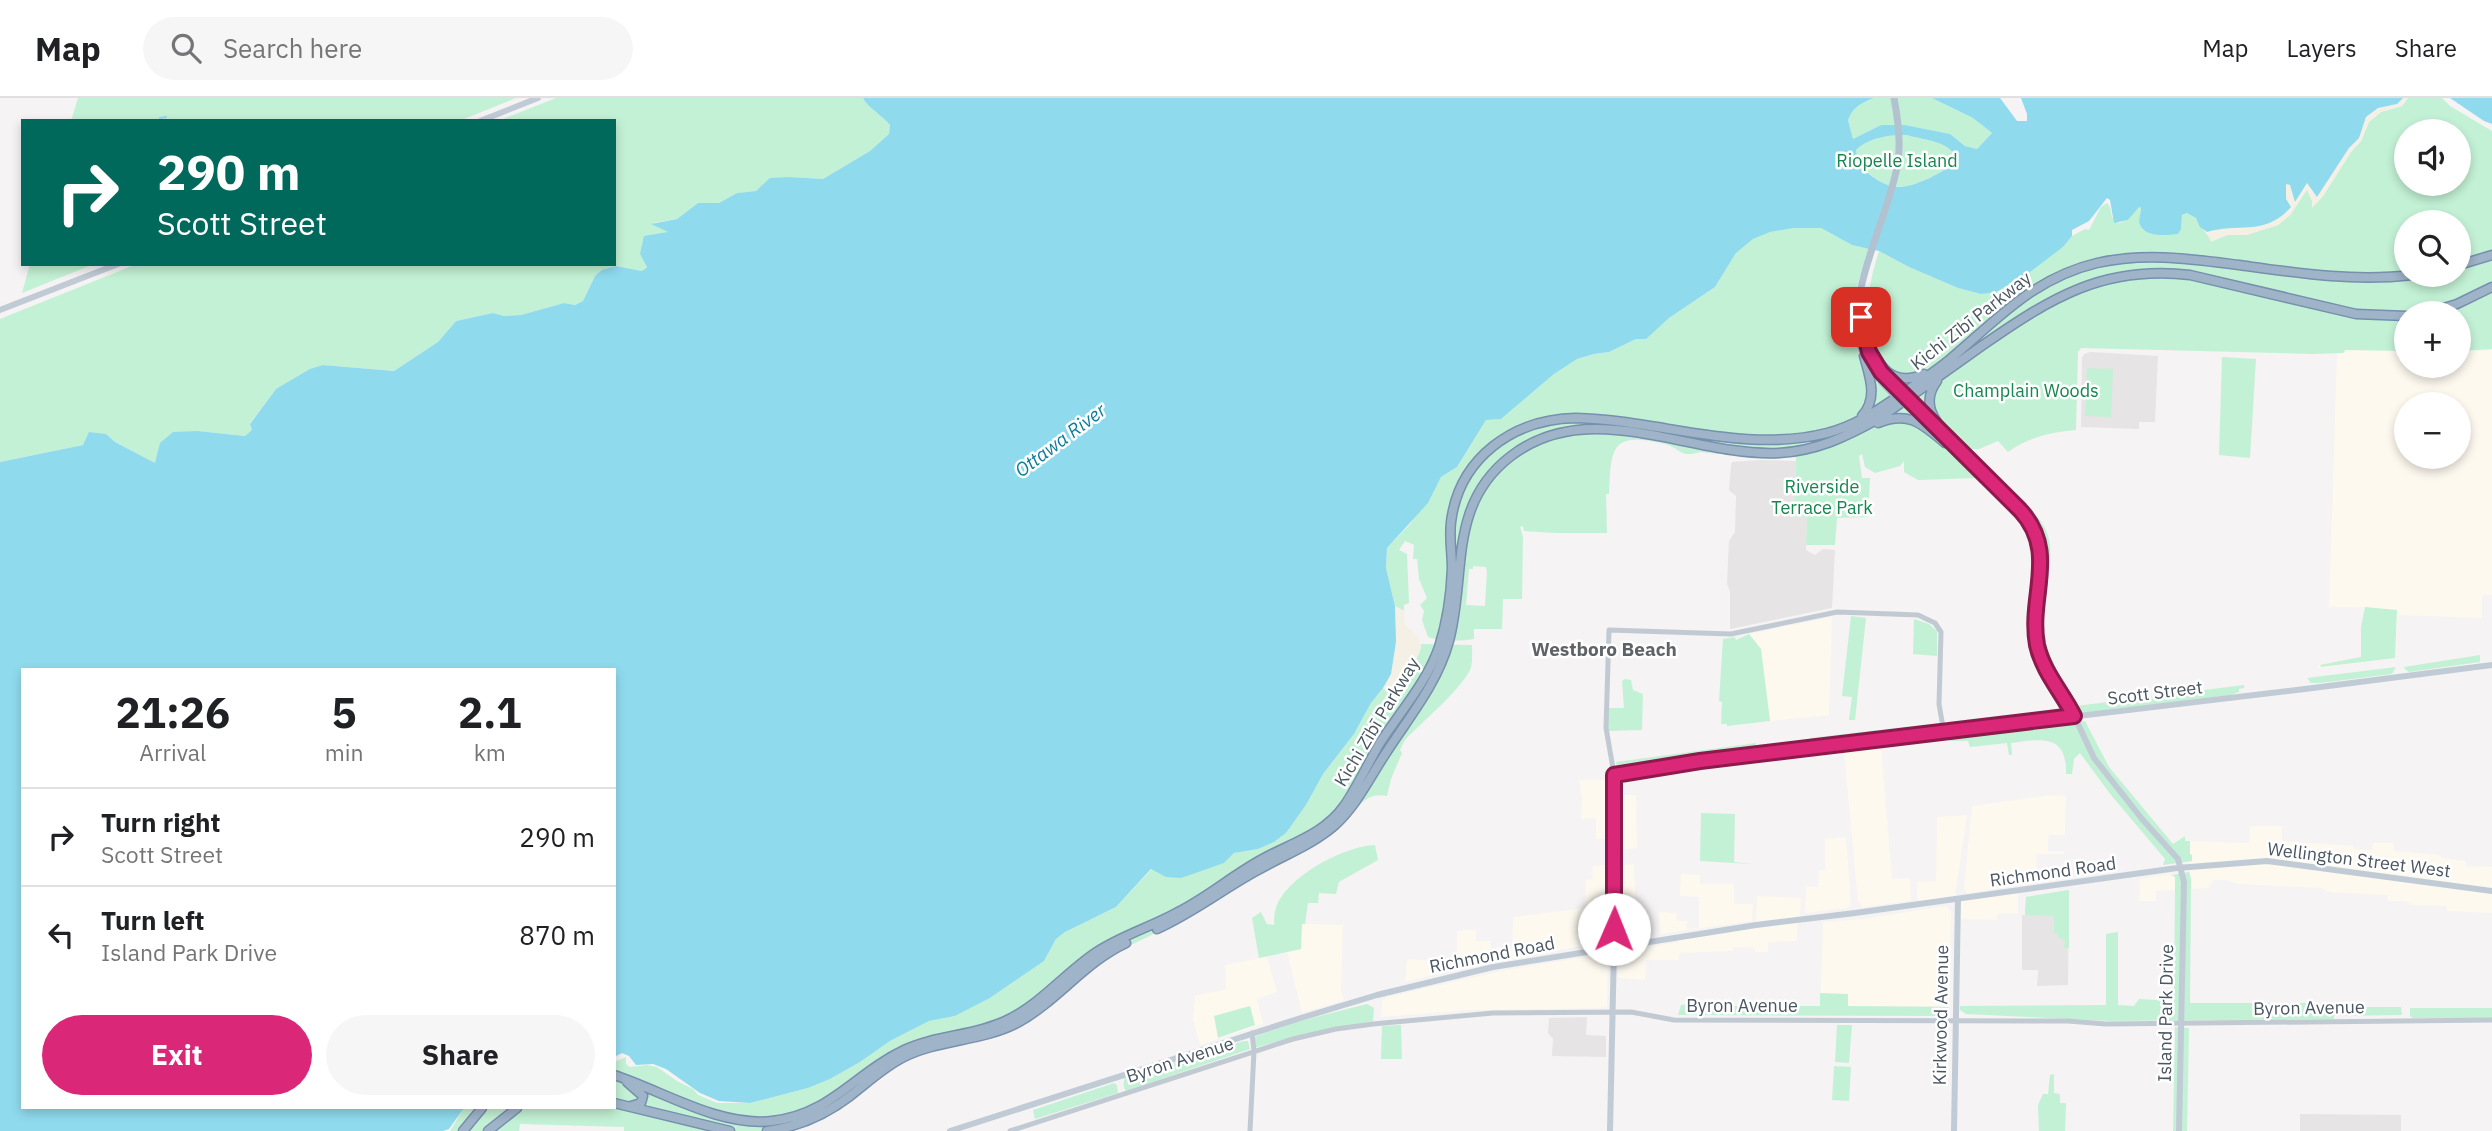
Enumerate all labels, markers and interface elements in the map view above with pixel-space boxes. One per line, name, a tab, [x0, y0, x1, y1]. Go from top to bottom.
search box	[143, 17, 633, 80]
text: Map	[35, 27, 101, 70]
icon: search	[167, 29, 205, 67]
text: Search here	[223, 31, 362, 65]
text: Map	[2202, 32, 2249, 64]
text: Layers	[2287, 32, 2357, 64]
text: Share	[2395, 32, 2457, 64]
map controls	[2394, 119, 2471, 469]
button: sound	[2394, 119, 2471, 196]
text: 290 m	[157, 140, 301, 203]
icon: right	[42, 147, 133, 238]
park label: Riopelle Island	[1836, 149, 1958, 172]
text: Scott Street	[157, 202, 327, 244]
button: search	[2394, 210, 2471, 287]
street label: Kichi Zībī Parkway	[1906, 266, 2036, 375]
pin	[1831, 287, 1891, 347]
icon: arrive	[1842, 298, 1880, 336]
button: +	[2394, 301, 2471, 378]
park label: Champlain Woods	[1953, 379, 2099, 402]
button: −	[2394, 392, 2471, 469]
water label: Ottawa River	[1010, 397, 1111, 482]
park label: Riverside Terrace Park	[1771, 475, 1873, 519]
district label: Westboro Beach	[1531, 637, 1677, 661]
street label: Kichi Zībī Parkway	[1329, 653, 1424, 791]
street label: Scott Street	[2106, 675, 2204, 710]
text: 21:26	[116, 685, 230, 740]
text: 5	[332, 685, 357, 740]
text: 2.1	[458, 685, 522, 740]
text: Arrival	[139, 737, 206, 767]
text: min	[325, 737, 364, 767]
text: km	[474, 737, 506, 767]
text: Turn right	[101, 805, 220, 839]
icon: right	[42, 818, 80, 856]
text: 290 m	[519, 820, 595, 854]
street label: Wellington Street West	[2266, 837, 2452, 882]
text: Scott Street	[101, 839, 223, 869]
street label: Richmond Road	[1988, 851, 2118, 892]
position arrow	[1577, 892, 1651, 966]
text: Turn left	[101, 903, 204, 937]
icon: left	[42, 916, 80, 954]
text: 870 m	[519, 918, 595, 952]
street label: Richmond Road	[1427, 931, 1557, 978]
text: Island Park Drive	[101, 937, 277, 967]
street label: Kirkwood Avenue	[1928, 944, 1953, 1086]
street label: Island Park Drive	[2153, 944, 2178, 1082]
street label: Byron Avenue	[1686, 994, 1798, 1017]
street label: Byron Avenue	[2253, 995, 2365, 1020]
button: Exit	[42, 1015, 312, 1095]
button: Share	[326, 1015, 595, 1095]
street label: Byron Avenue	[1123, 1031, 1237, 1088]

